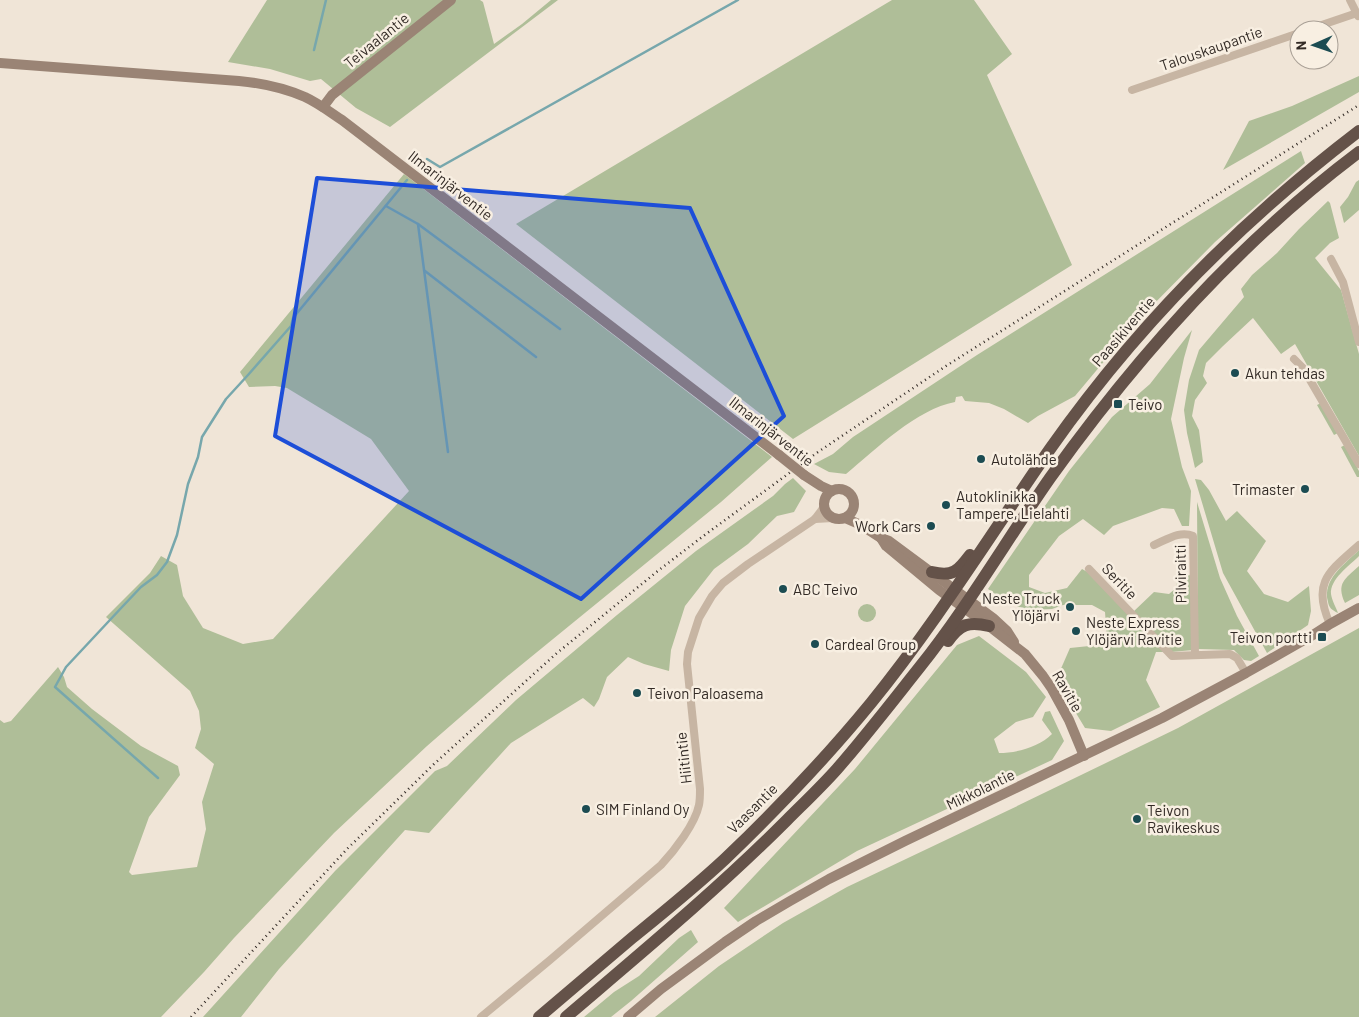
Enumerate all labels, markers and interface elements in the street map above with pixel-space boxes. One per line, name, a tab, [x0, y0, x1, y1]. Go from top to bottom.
street label: Teivaalantie	[340, 8, 412, 72]
north arrow	[1289, 20, 1339, 70]
street label: Talouskaupantie	[1157, 22, 1265, 74]
text: N	[1292, 41, 1309, 50]
street label: Ilmarinjärventie	[405, 146, 497, 224]
street label: Paasikiventie	[1088, 292, 1158, 370]
place label: Akun tehdas	[1245, 364, 1325, 382]
marker: Akun tehdas	[1229, 367, 1241, 379]
street label: Ilmarinjärventie	[726, 392, 818, 470]
place label: Teivo	[1128, 395, 1162, 413]
marker: Teivo	[1112, 398, 1124, 410]
place label: Autolähde	[991, 450, 1057, 468]
marker: Autolähde	[975, 453, 987, 465]
place label: Trimaster	[1232, 480, 1296, 498]
marker: Trimaster	[1299, 483, 1311, 495]
place label: Autoklinikka Tampere, Lielahti	[956, 487, 1069, 522]
marker: Autoklinikka Tampere, Lielahti	[940, 499, 952, 511]
place label: Work Cars	[855, 517, 921, 535]
marker: Work Cars	[925, 520, 937, 532]
street label: Pilviraitti	[1170, 544, 1190, 604]
street label: Seritie	[1098, 559, 1142, 603]
place label: ABC Teivo	[793, 580, 858, 598]
marker: ABC Teivo	[777, 583, 789, 595]
place label: Neste Truck Ylöjärvi	[982, 589, 1060, 624]
marker: Neste Truck Ylöjärvi	[1064, 601, 1076, 613]
place label: Neste Express Ylöjärvi Ravitie	[1086, 613, 1182, 648]
marker: Neste Express Ylöjärvi Ravitie	[1070, 625, 1082, 637]
place label: Teivon portti	[1230, 628, 1312, 646]
marker: Teivon portti	[1316, 631, 1328, 643]
place label: Cardeal Group	[825, 635, 916, 653]
marker: Cardeal Group	[809, 638, 821, 650]
street label: Ravitie	[1049, 667, 1087, 715]
place label: Teivon Paloasema	[647, 684, 764, 702]
marker: Teivon Paloasema	[631, 687, 643, 699]
street label: Hiitintie	[671, 731, 695, 785]
street label: Mikkolantie	[943, 765, 1017, 813]
street label: Vaasantie	[723, 779, 781, 837]
place label: SIM Finland Oy	[596, 800, 689, 818]
place label: Teivon Ravikeskus	[1147, 801, 1220, 836]
marker: SIM Finland Oy	[580, 803, 592, 815]
marker: Teivon Ravikeskus	[1131, 813, 1143, 825]

